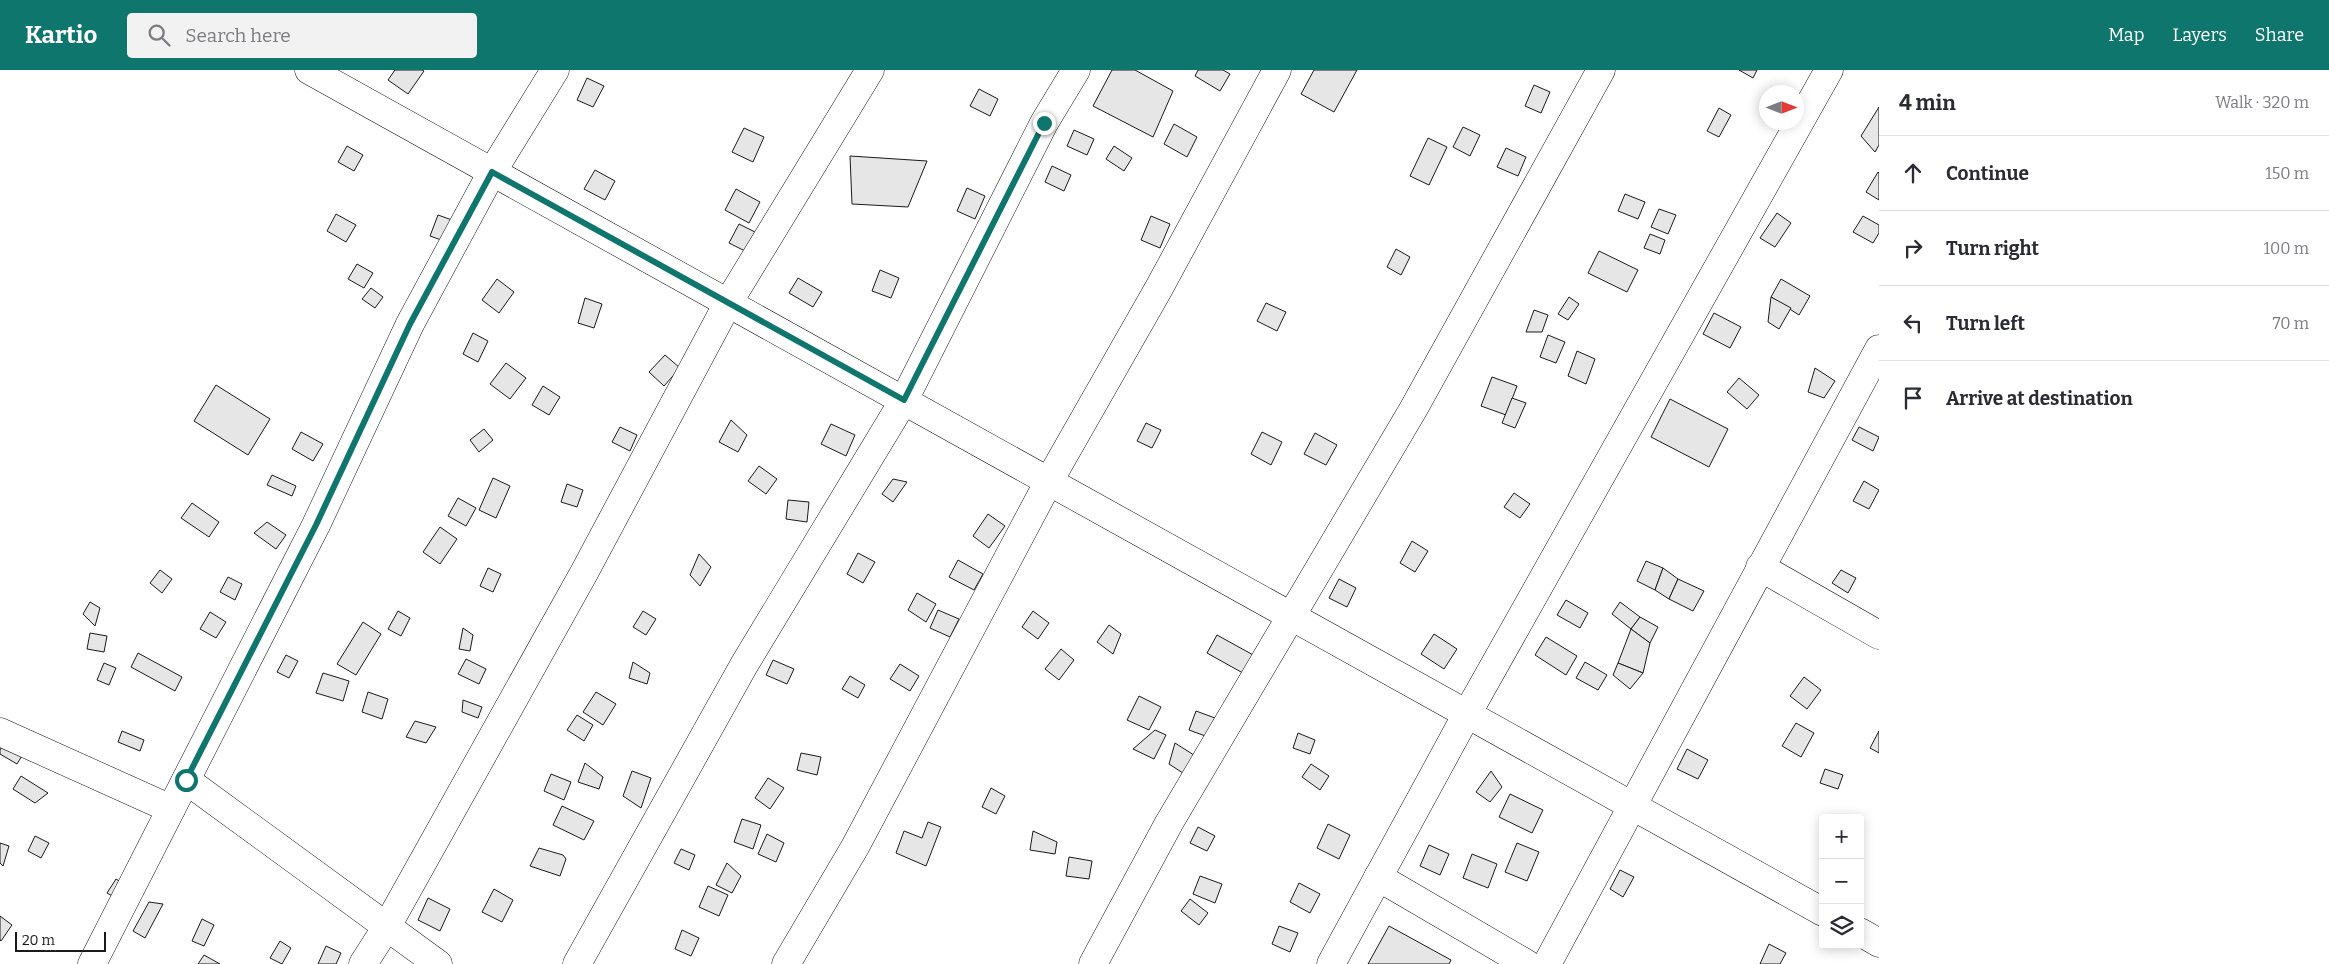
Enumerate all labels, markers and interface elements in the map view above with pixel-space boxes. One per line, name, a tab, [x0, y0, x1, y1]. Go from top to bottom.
search box	[127, 13, 477, 58]
text: Kartio	[25, 21, 97, 49]
icon: search	[145, 21, 173, 49]
text: Search here	[185, 24, 291, 47]
text: Map	[2108, 24, 2144, 46]
text: Layers	[2172, 24, 2227, 46]
text: Share	[2255, 24, 2304, 46]
north arrow	[1759, 85, 1804, 130]
text: 4 min	[1899, 90, 1956, 116]
text: Walk · 320 m	[2215, 93, 2309, 112]
route end	[1033, 112, 1056, 135]
icon: ahead	[1899, 159, 1927, 187]
text: Continue	[1946, 162, 2029, 185]
text: 150 m	[2265, 164, 2309, 183]
icon: right	[1899, 234, 1927, 262]
text: Turn right	[1946, 237, 2039, 260]
text: 100 m	[2264, 239, 2309, 258]
icon: left	[1899, 309, 1927, 337]
text: Turn left	[1946, 312, 2025, 335]
text: 70 m	[2273, 314, 2309, 333]
icon: arrive	[1899, 384, 1927, 412]
text: Arrive at destination	[1946, 387, 2133, 410]
route start	[175, 769, 198, 792]
map controls	[1819, 814, 1864, 949]
button: +	[1819, 814, 1864, 859]
button: −	[1819, 859, 1864, 904]
button: layers	[1819, 904, 1864, 949]
scale bar	[15, 929, 106, 952]
text: 20 m	[22, 932, 55, 949]

